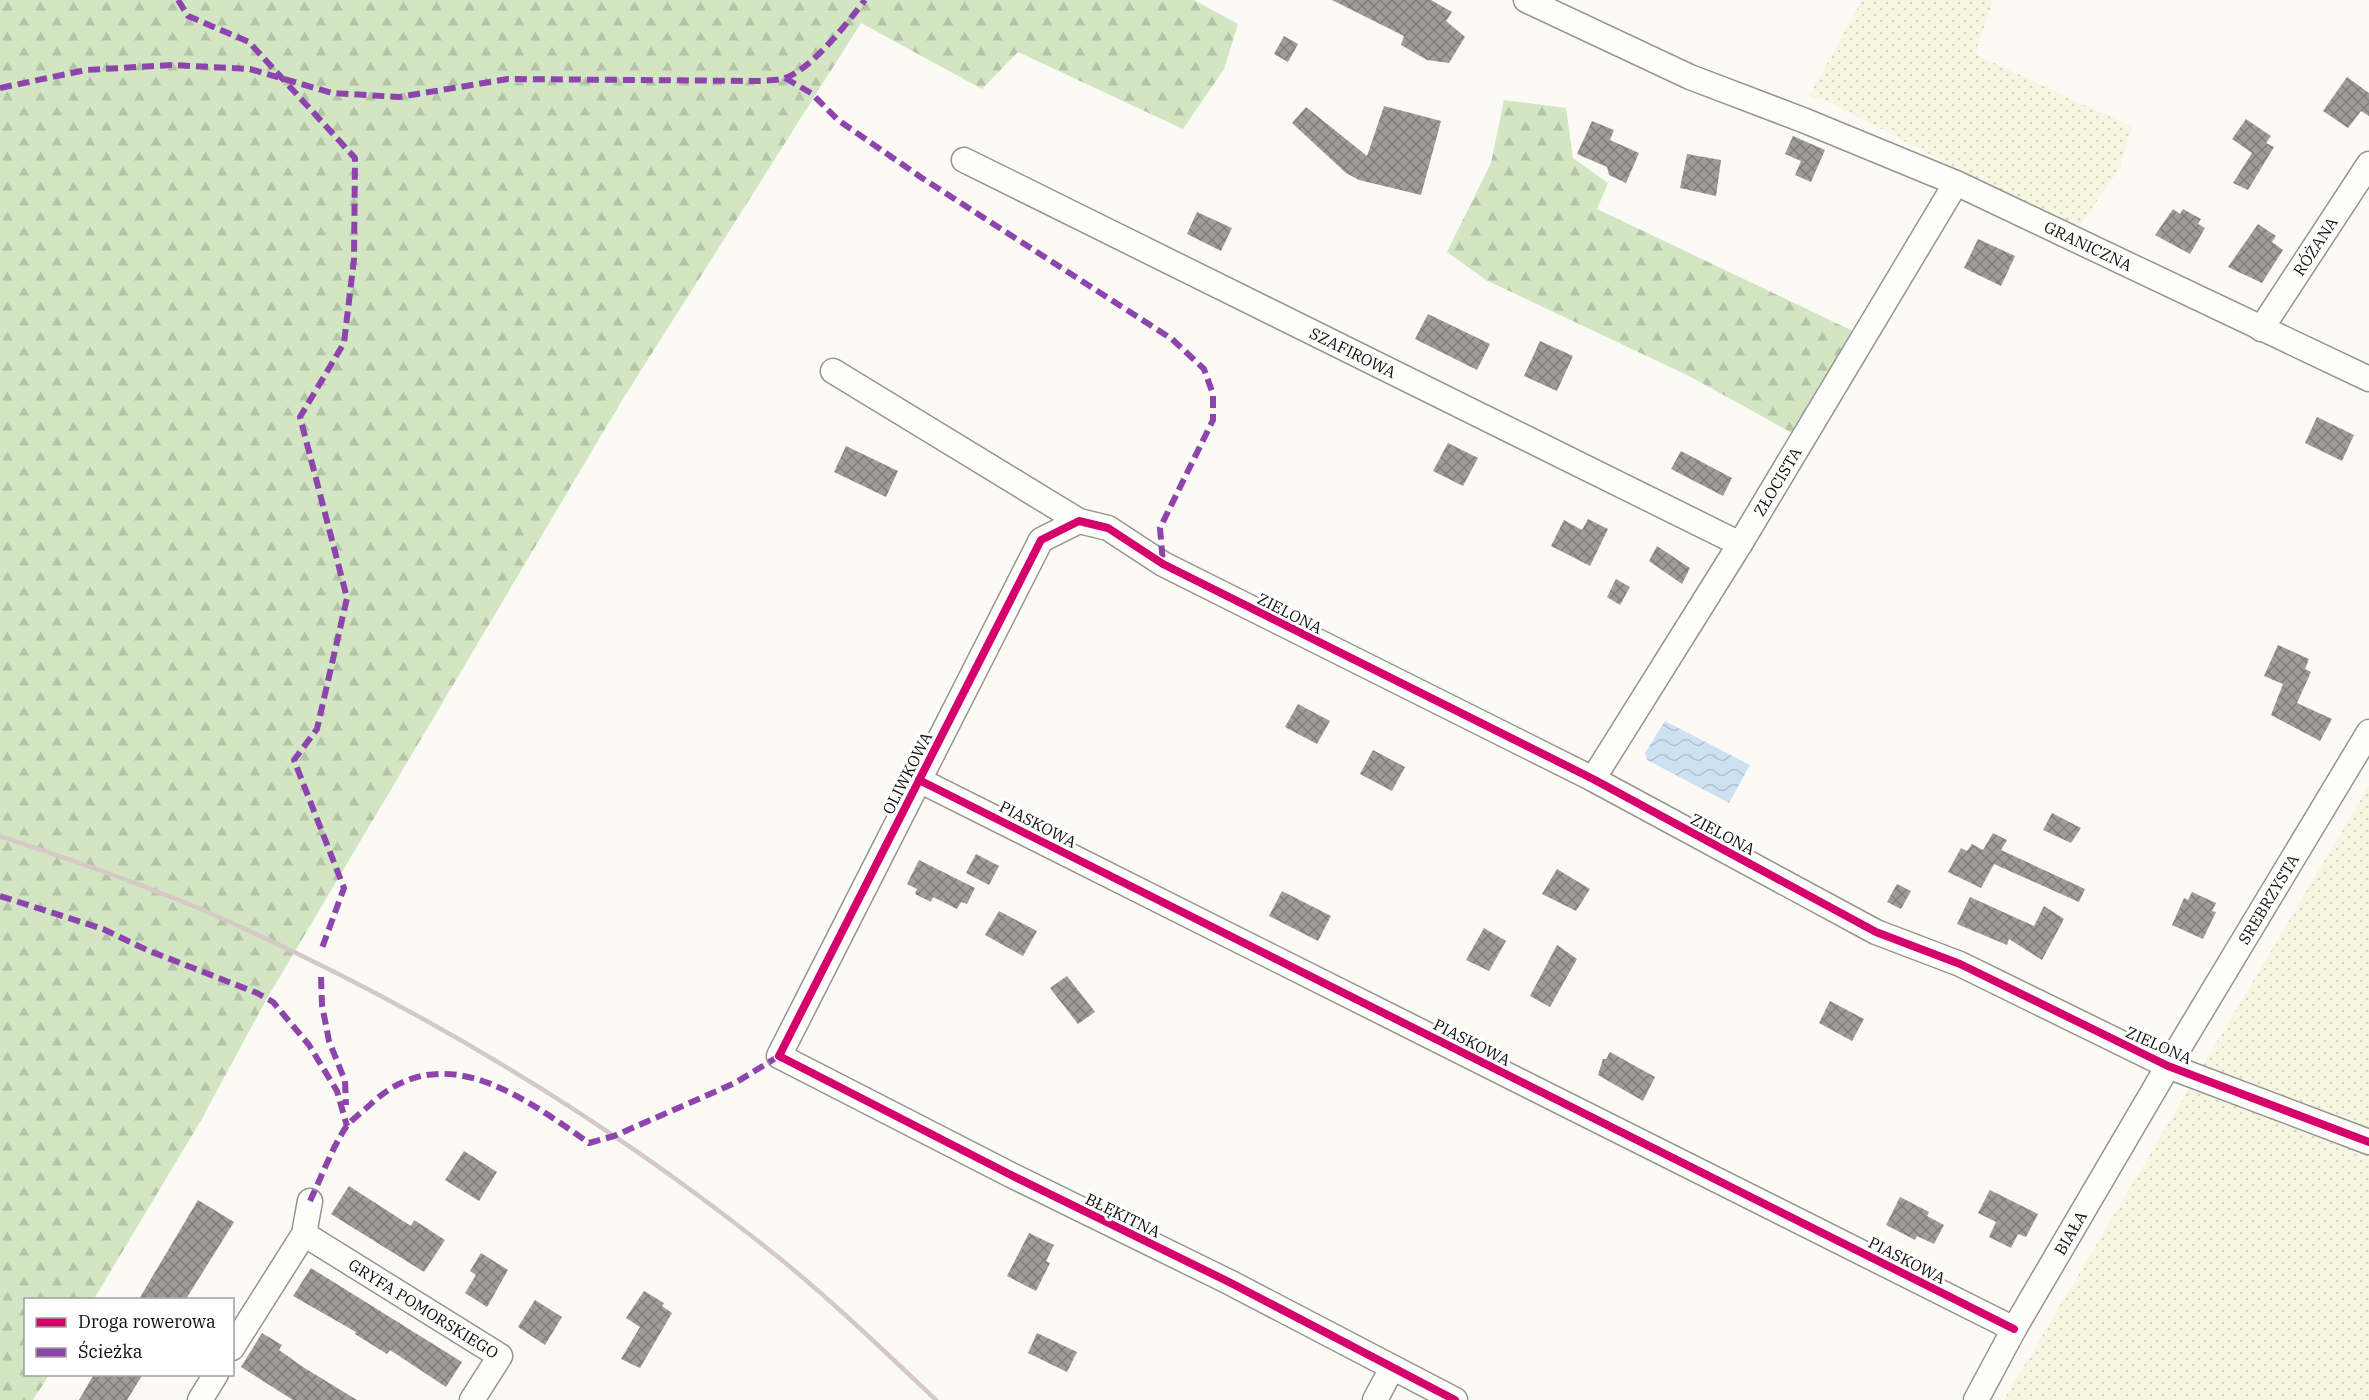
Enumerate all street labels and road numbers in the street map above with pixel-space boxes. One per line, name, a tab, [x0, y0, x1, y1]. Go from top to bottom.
street label: RÓŻANA	[2289, 213, 2342, 279]
street label: GRANICZNA	[2041, 216, 2136, 275]
street label: SZAFIROWA	[1306, 323, 1400, 382]
street label: ZŁOCISTA	[1749, 443, 1806, 520]
street label: ZIELONA	[1254, 588, 1326, 638]
street label: OLIWKOWA	[878, 728, 936, 818]
street label: PIASKOWA	[996, 796, 1080, 852]
street label: ZIELONA	[1687, 809, 1759, 859]
street label: SREBRZYSTA	[2234, 850, 2303, 948]
street label: PIASKOWA	[1430, 1014, 1514, 1070]
street label: ZIELONA	[2123, 1022, 2195, 1068]
street label: BŁĘKITNA	[1082, 1188, 1164, 1242]
street label: BIAŁA	[2050, 1207, 2091, 1259]
street label: PIASKOWA	[1865, 1232, 1949, 1288]
street label: GRYFA POMORSKIEGO	[345, 1254, 503, 1363]

